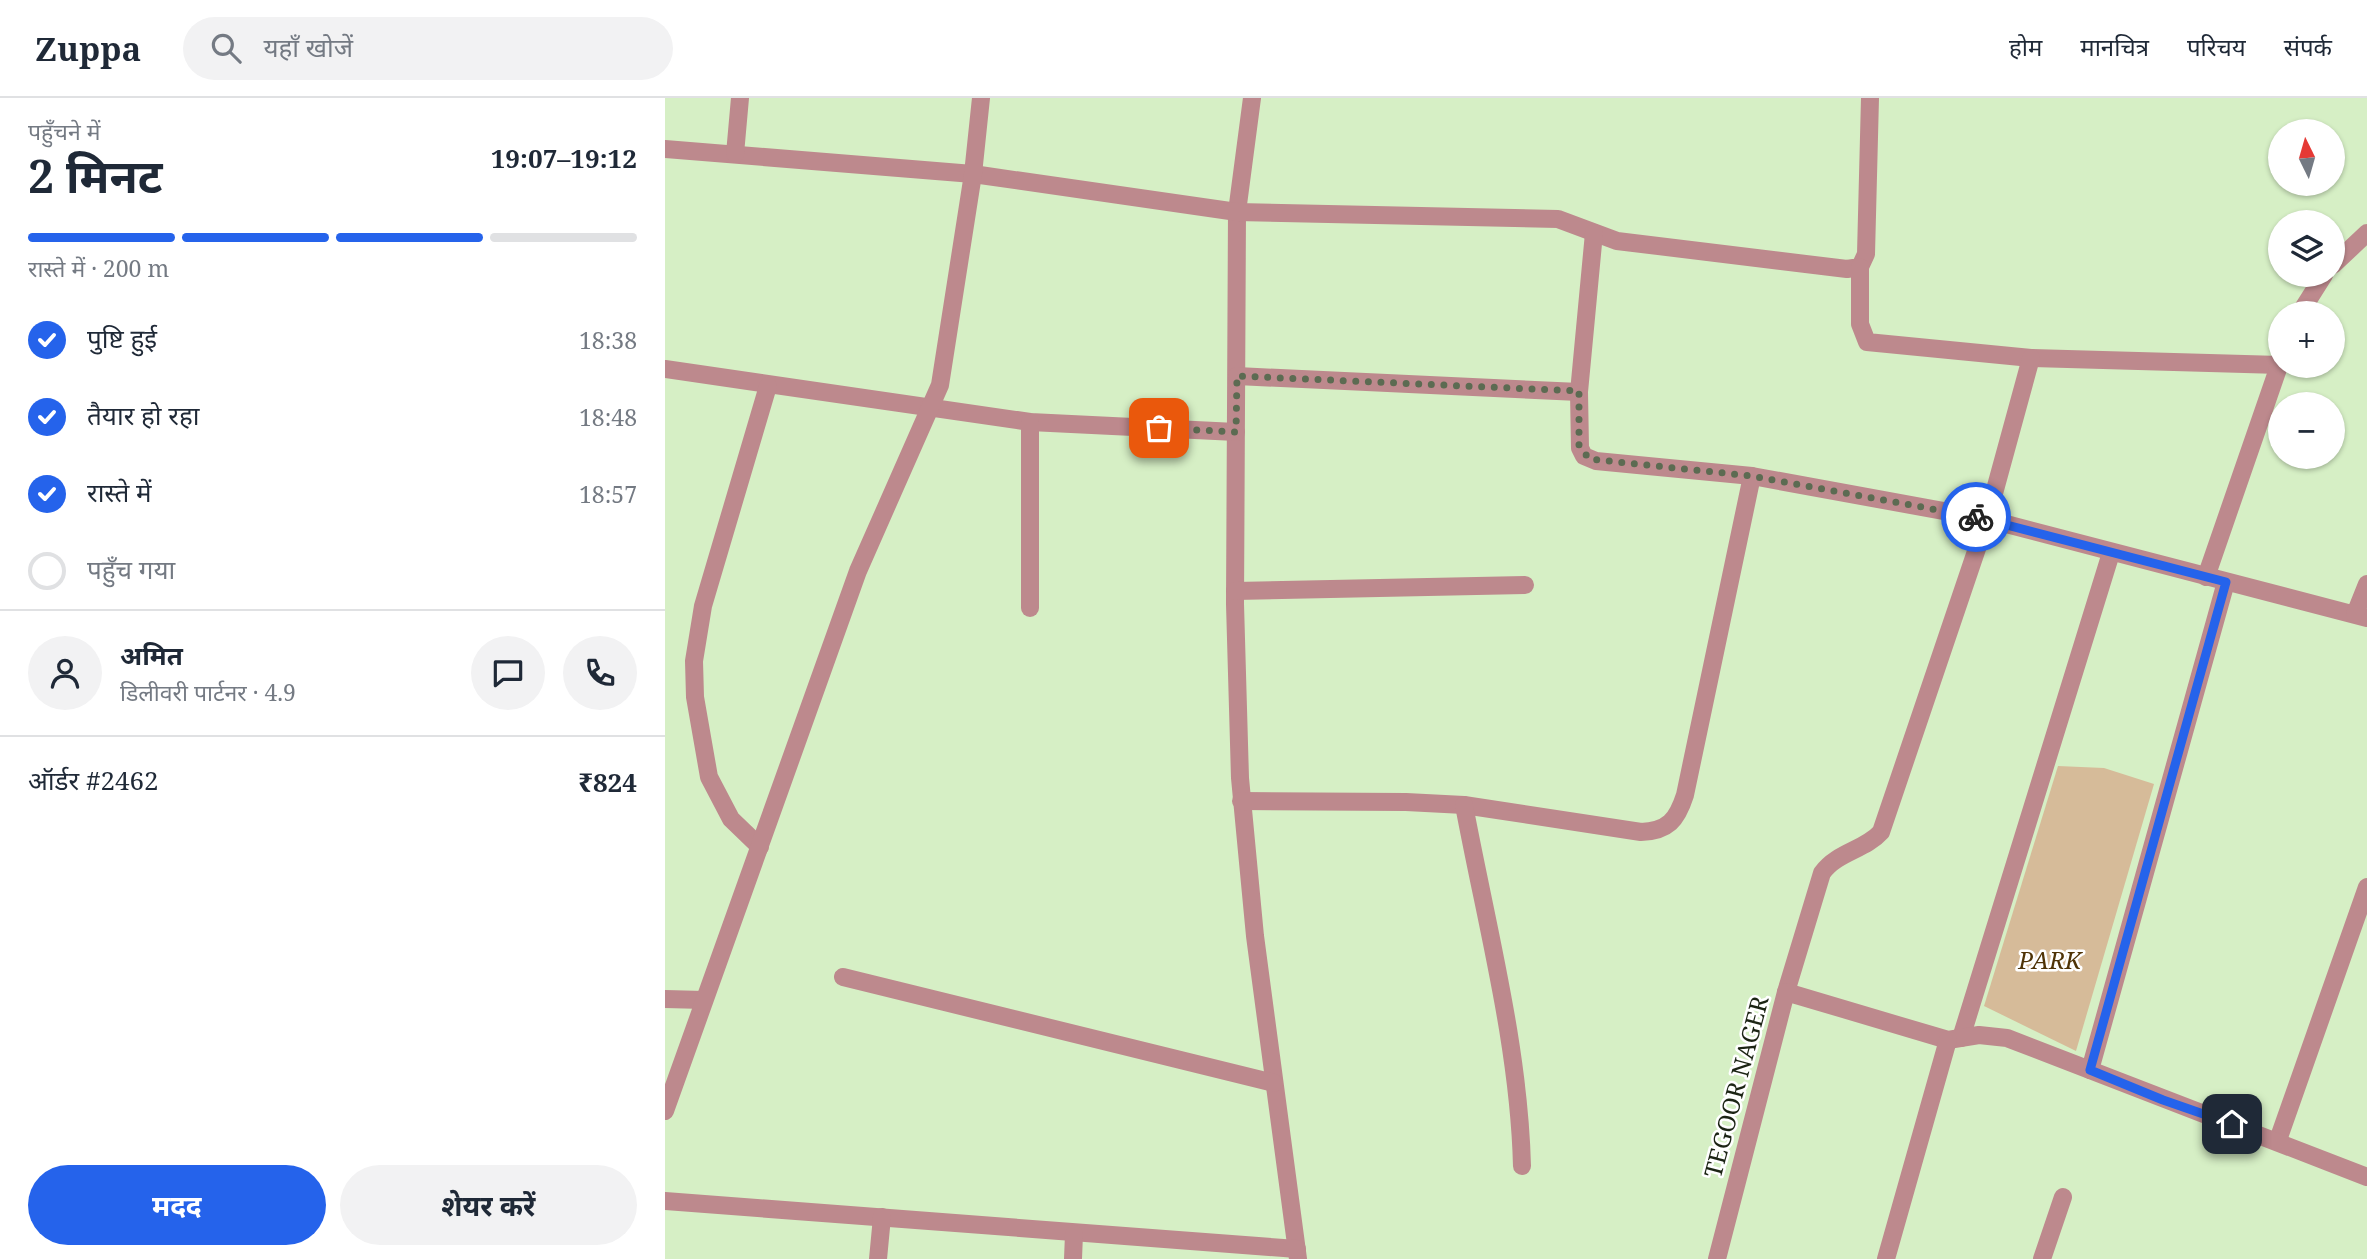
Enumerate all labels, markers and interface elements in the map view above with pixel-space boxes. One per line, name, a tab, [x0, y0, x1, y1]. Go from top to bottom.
search box	[183, 17, 673, 80]
text: Zuppa	[35, 26, 141, 71]
icon: search	[207, 29, 245, 67]
text: यहाँ खोजें	[263, 29, 353, 65]
text: होम	[2009, 30, 2042, 63]
text: मानचित्र	[2080, 30, 2149, 63]
text: परिचय	[2187, 30, 2246, 63]
text: संपर्क	[2284, 30, 2332, 63]
text: पहुँचने में	[28, 115, 100, 147]
north arrow	[2268, 119, 2345, 196]
map controls	[2268, 119, 2345, 469]
text: 19:07–19:12	[491, 140, 637, 176]
text: 2 मिनट	[28, 144, 163, 206]
button: layers	[2268, 210, 2345, 287]
text: रास्ते में · 200 m	[28, 252, 169, 284]
button: +	[2268, 301, 2345, 378]
text: पुष्टि हुई	[87, 320, 157, 356]
icon: check	[28, 321, 66, 359]
text: 18:38	[579, 324, 637, 356]
button: −	[2268, 392, 2345, 469]
text: तैयार हो रहा	[87, 397, 200, 433]
icon: check	[28, 398, 66, 436]
pin	[1129, 398, 1189, 458]
text: 18:48	[579, 401, 637, 433]
icon: bag	[1140, 409, 1178, 447]
text: रास्ते में	[87, 474, 152, 510]
icon: check	[28, 475, 66, 513]
text: 18:57	[579, 478, 637, 510]
courier	[1941, 482, 2011, 552]
icon: bike	[1957, 498, 1995, 536]
text: पहुँच गया	[87, 551, 175, 587]
button: person	[28, 636, 102, 710]
button: chat	[471, 636, 545, 710]
button: phone	[563, 636, 637, 710]
text: अमित	[120, 637, 183, 673]
text: डिलीवरी पार्टनर · 4.9	[120, 676, 296, 708]
text: ऑर्डर #2462	[28, 762, 159, 798]
text: ₹824	[578, 764, 637, 800]
park label: PARK	[2017, 943, 2084, 976]
street label: TEGOOR NAGER	[1695, 992, 1776, 1181]
pin	[2202, 1094, 2262, 1154]
icon: home	[2213, 1105, 2251, 1143]
button: मदद	[28, 1165, 326, 1245]
button: शेयर करें	[340, 1165, 637, 1245]

